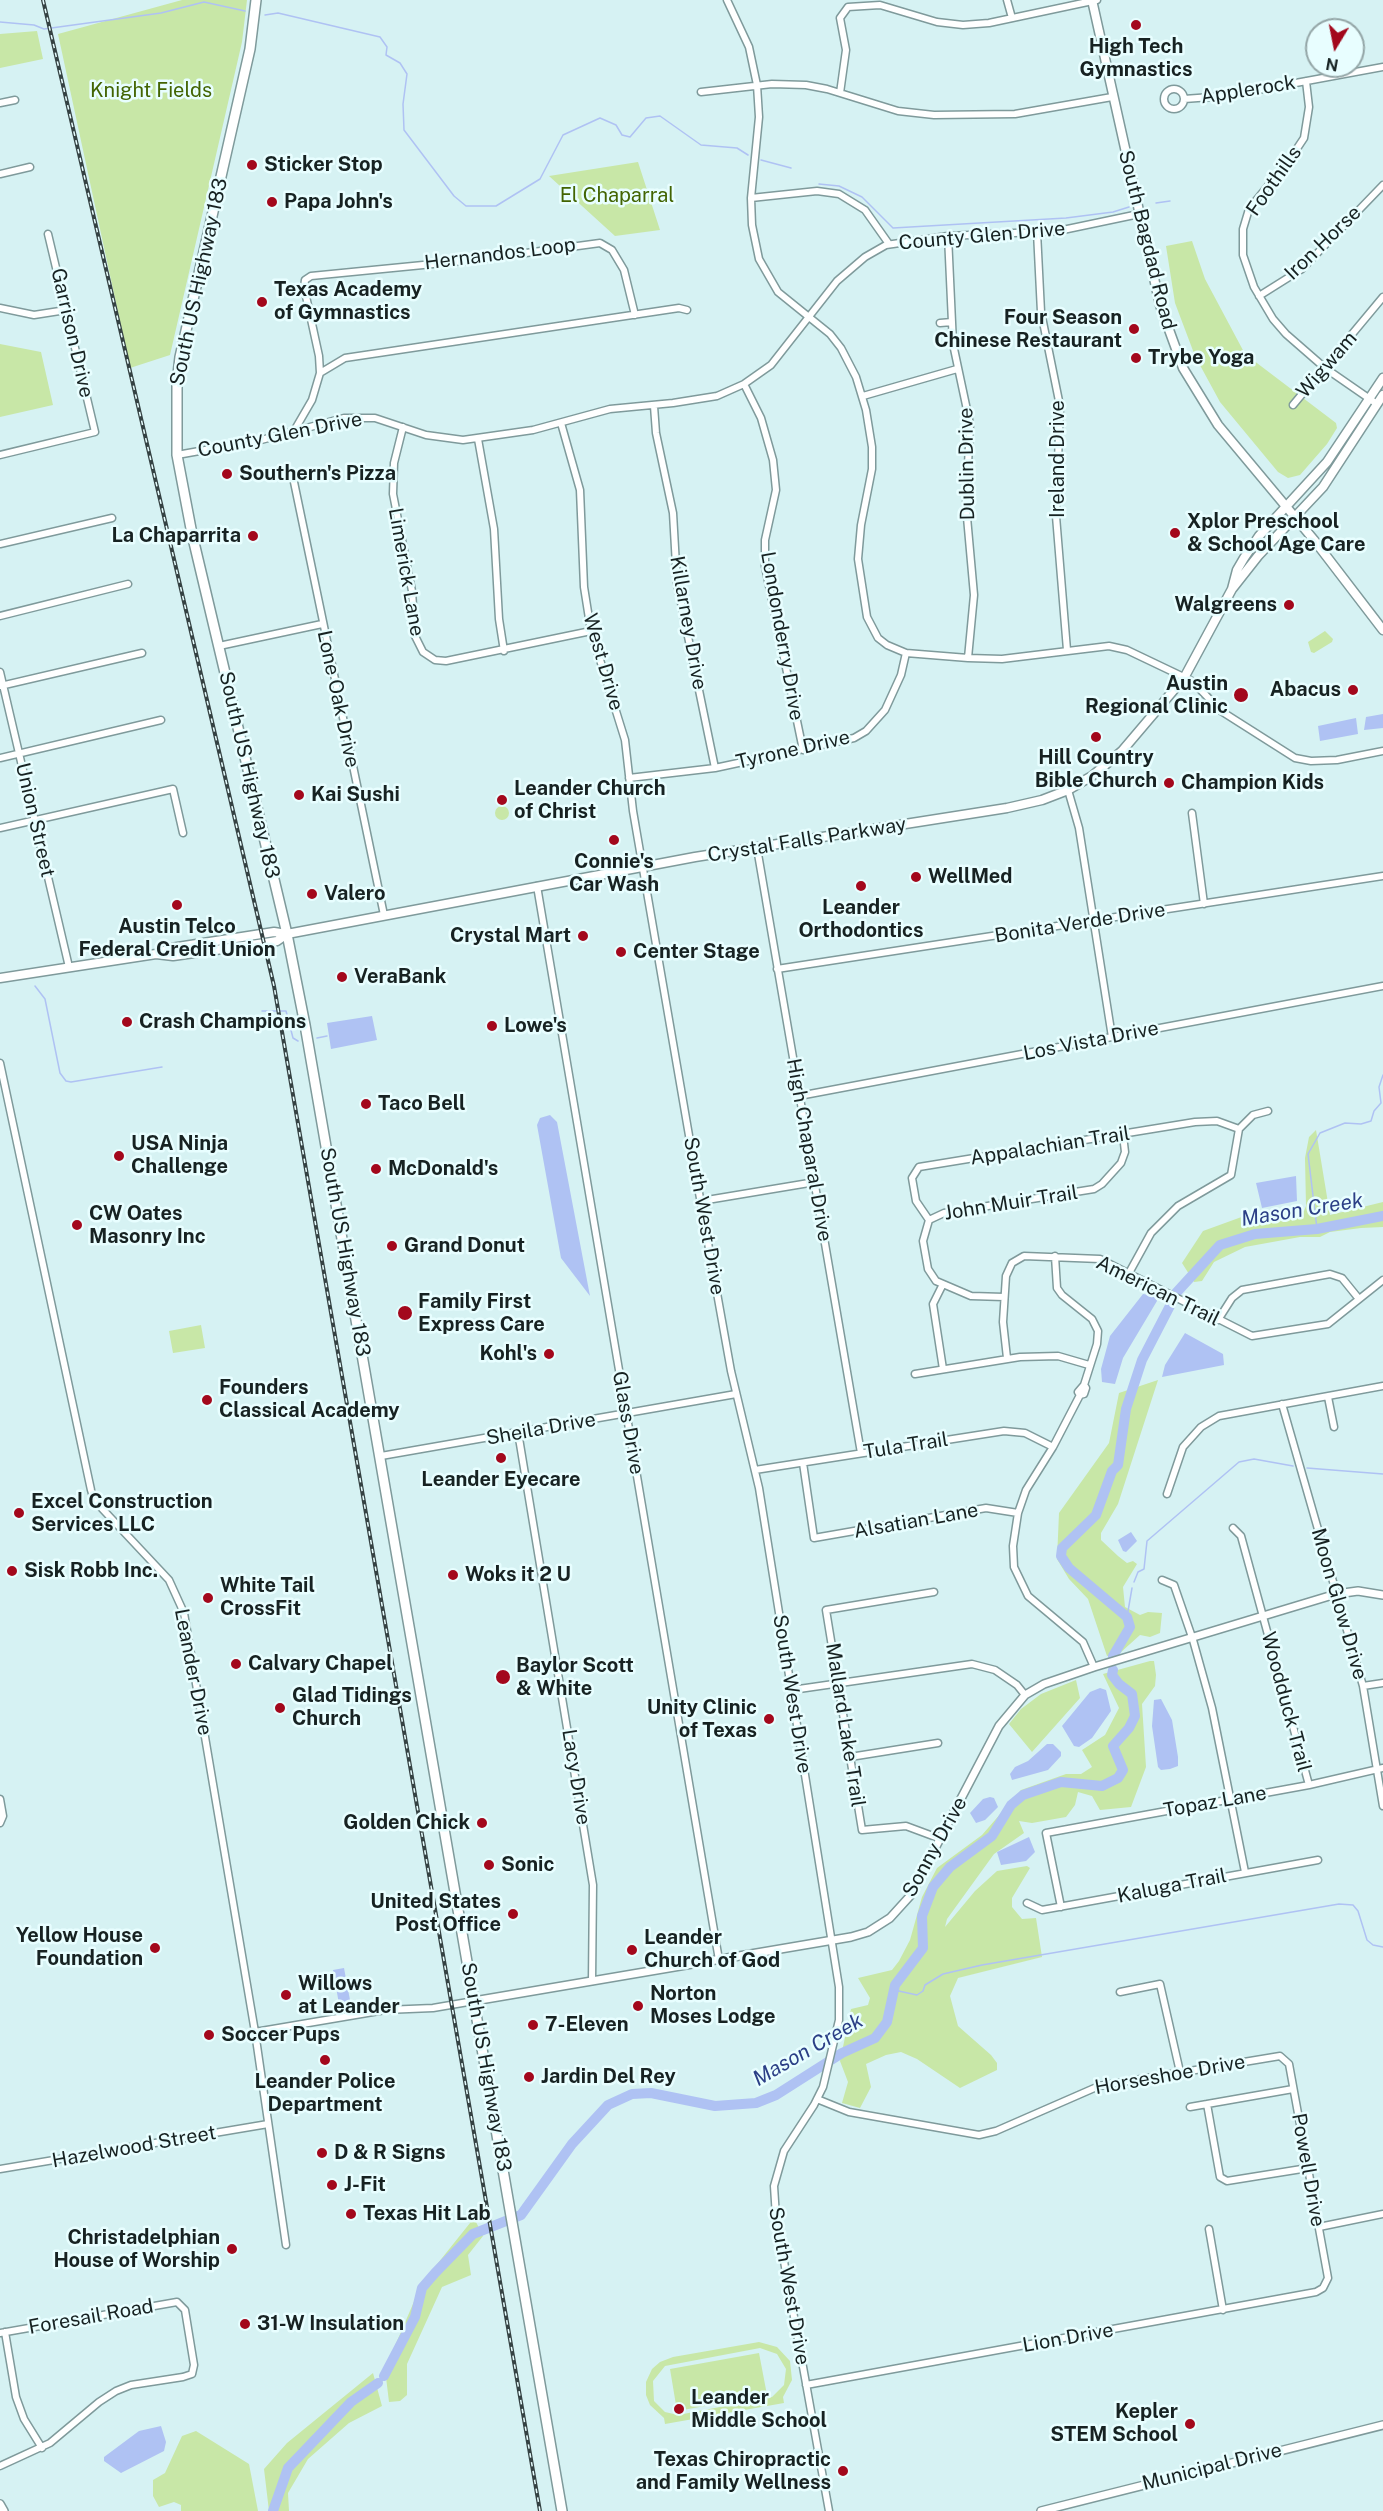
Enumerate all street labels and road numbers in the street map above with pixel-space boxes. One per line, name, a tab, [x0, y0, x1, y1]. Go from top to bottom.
street label: Applerock	[1199, 71, 1297, 109]
street label: Foothills	[1241, 141, 1307, 221]
street label: South Bagdad Road	[1113, 148, 1181, 332]
street label: South US Highway 183	[165, 176, 233, 388]
street label: Iron Horse	[1280, 201, 1366, 285]
street label: County Glen Drive	[898, 217, 1066, 255]
street label: Hernandos Loop	[423, 233, 577, 275]
street label: Garrison Drive	[45, 266, 99, 400]
street label: Wigwam	[1292, 327, 1362, 403]
street label: Ireland Drive	[1046, 400, 1070, 518]
street label: County Glen Drive	[196, 407, 364, 463]
street label: Dublin Drive	[954, 407, 980, 521]
street label: Limerick Lane	[383, 506, 429, 638]
street label: Londonderry Drive	[755, 550, 809, 722]
street label: Killarney Drive	[664, 554, 712, 692]
street label: West Drive	[578, 611, 628, 713]
street label: Lone Oak Drive	[312, 628, 364, 770]
street label: South US Highway 183	[213, 669, 285, 881]
street label: Tyrone Drive	[734, 725, 852, 775]
street label: Union Street	[10, 760, 60, 880]
street label: Crystal Falls Parkway	[706, 812, 908, 868]
street label: Bonita Verde Drive	[993, 898, 1167, 948]
street label: Los Vista Drive	[1021, 1016, 1161, 1066]
street label: High Chaparal Drive	[781, 1057, 837, 1243]
street label: Appalachian Trail	[968, 1122, 1132, 1170]
street label: South West Drive	[678, 1135, 730, 1297]
street label: South US Highway 183	[315, 1146, 375, 1358]
street label: John Muir Trail	[942, 1181, 1080, 1225]
street label: American Trail	[1092, 1251, 1224, 1331]
street label: Glass Drive	[607, 1369, 649, 1477]
street label: Sheila Drive	[484, 1408, 598, 1450]
street label: Tula Trail	[862, 1427, 950, 1465]
street label: Alsatian Lane	[852, 1498, 980, 1544]
street label: Moon Glow Drive	[1306, 1526, 1372, 1682]
street label: Leander Drive	[169, 1607, 217, 1737]
street label: South West Drive	[768, 1613, 816, 1775]
street label: Woodduck Trail	[1256, 1629, 1316, 1775]
street label: Mallard Lake Trail	[820, 1641, 870, 1809]
street label: Lacy Drive	[557, 1728, 595, 1826]
street label: Topaz Lane	[1162, 1781, 1268, 1823]
street label: Sonny Drive	[898, 1793, 972, 1901]
street label: Kaluga Trail	[1115, 1864, 1229, 1908]
street label: South US Highway 183	[456, 1961, 516, 2173]
street label: Horseshoe Drive	[1093, 2050, 1247, 2100]
street label: Powell Drive	[1286, 2111, 1330, 2229]
street label: Hazelwood Street	[50, 2121, 218, 2173]
street label: South West Drive	[763, 2205, 815, 2367]
street label: Foresail Road	[27, 2294, 155, 2340]
street label: Lion Drive	[1021, 2318, 1115, 2358]
street label: Municipal Drive	[1140, 2438, 1284, 2496]

